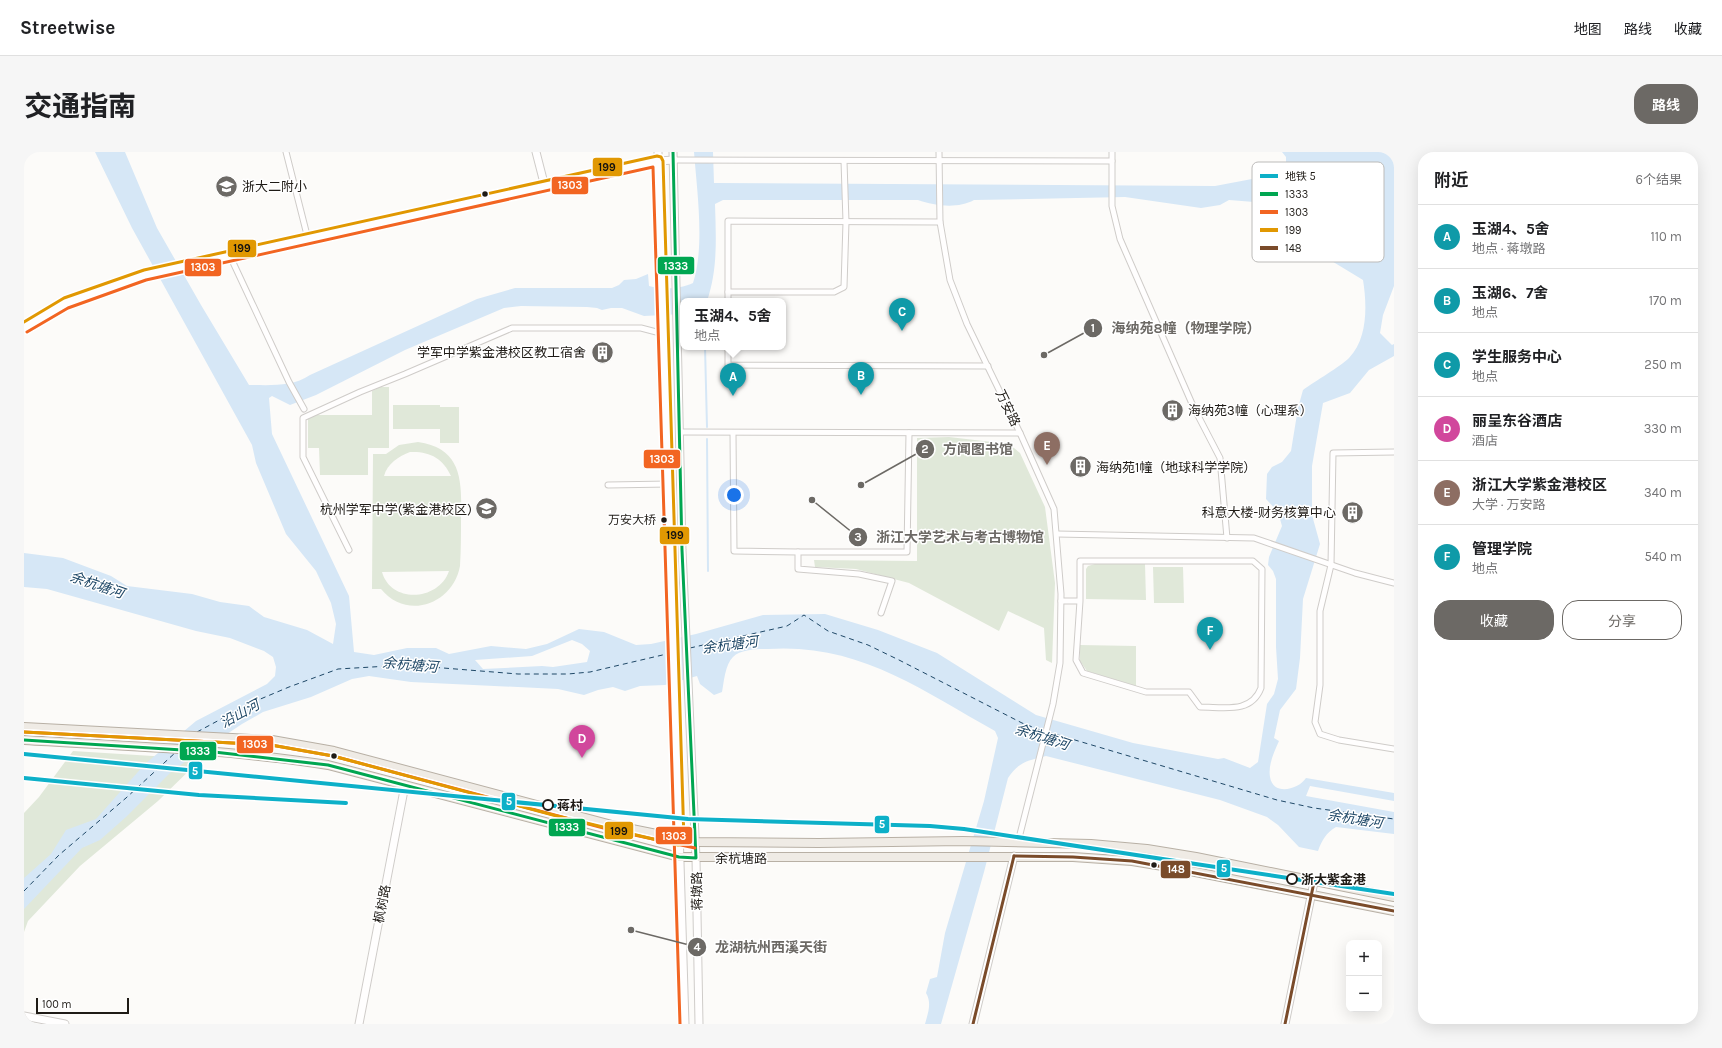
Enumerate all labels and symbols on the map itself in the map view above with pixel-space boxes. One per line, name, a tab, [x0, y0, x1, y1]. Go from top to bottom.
line badge: 199	[592, 157, 623, 177]
text: 199	[598, 161, 616, 174]
legend	[1252, 162, 1384, 262]
text: 地铁 5	[1285, 170, 1316, 183]
school or university icon: 浙大二附小	[213, 173, 239, 199]
line badge: 1303	[551, 176, 589, 195]
place label: 浙大二附小	[242, 179, 307, 194]
text: 1303	[558, 179, 582, 192]
text: 1333	[1285, 188, 1308, 201]
unlabelled marker	[480, 189, 490, 199]
text: 1303	[1285, 206, 1308, 219]
text: 199	[1285, 224, 1301, 237]
line badge: 199	[227, 239, 257, 258]
text: 199	[233, 242, 251, 255]
text: 148	[1285, 242, 1302, 255]
line badge: 1333	[657, 256, 695, 275]
line badge: 1303	[184, 258, 222, 277]
text: 1333	[664, 260, 688, 273]
text: 1303	[191, 261, 215, 274]
pin: C	[889, 298, 915, 331]
callout: 海纳苑8幢（物理学院）	[1083, 315, 1268, 341]
text: 海纳苑8幢（物理学院）	[1111, 320, 1261, 337]
text: 1	[1091, 321, 1095, 335]
building icon: 学军中学紫金港校区教工宿舍	[589, 339, 615, 365]
place label: 学军中学紫金港校区教工宿舍	[417, 345, 586, 360]
pin: B	[848, 362, 874, 395]
pin: A	[720, 363, 746, 396]
street label: 万安路	[993, 387, 1023, 429]
building icon: 海纳苑3幢（心理系）	[1160, 397, 1186, 423]
place label: 海纳苑3幢（心理系）	[1188, 403, 1313, 418]
pin: E	[1034, 432, 1060, 465]
callout: 方闻图书馆	[915, 436, 1021, 462]
text: 方闻图书馆	[943, 441, 1013, 458]
text: 2	[921, 442, 929, 456]
line badge: 1303	[643, 449, 681, 469]
text: 1303	[650, 453, 674, 466]
building icon: 海纳苑1幢（地球科学学院）	[1068, 454, 1094, 480]
place label: 海纳苑1幢（地球科学学院）	[1096, 460, 1256, 475]
your location	[724, 485, 744, 505]
school or university icon: 杭州学军中学(紫金港校区)	[474, 496, 500, 522]
building icon: 科意大楼-财务核算中心	[1339, 499, 1365, 525]
place label: 杭州学军中学(紫金港校区)	[320, 502, 472, 517]
place label: 科意大楼-财务核算中心	[1201, 505, 1336, 520]
place label: 万安大桥	[608, 513, 656, 527]
marker: 万安大桥	[659, 515, 669, 525]
callout: 浙江大学艺术与考古博物馆	[848, 524, 1052, 550]
line badge: 199	[659, 526, 690, 545]
text: 199	[666, 529, 684, 542]
text: 浙江大学艺术与考古博物馆	[876, 529, 1044, 546]
text: 3	[854, 530, 862, 544]
water label: 余杭塘河	[68, 568, 129, 603]
pin: F	[1197, 617, 1223, 650]
water label: 余杭塘河	[701, 633, 762, 657]
water label: 余杭塘河	[381, 654, 442, 676]
water label: 沿山河	[218, 695, 265, 732]
water label: 余杭塘河	[1013, 720, 1074, 755]
pin: D	[569, 725, 595, 758]
line badge: 1303	[236, 735, 274, 754]
text: 1303	[243, 738, 267, 751]
line badge: 1333	[179, 741, 217, 761]
text: 1333	[186, 745, 210, 758]
unlabelled marker	[329, 751, 339, 761]
line badge: 5	[188, 761, 203, 780]
text: 5	[192, 765, 198, 778]
line badge: 5	[501, 792, 516, 811]
text: 5	[506, 795, 512, 808]
place label: 蒋村	[557, 798, 583, 813]
marker: 蒋村	[542, 799, 554, 811]
water label: 余杭塘河	[1326, 806, 1387, 832]
line badge: 5	[874, 815, 890, 834]
line badge: 1333	[548, 818, 586, 837]
text: 5	[879, 818, 885, 831]
text: 1333	[555, 821, 579, 834]
line badge: 199	[604, 821, 634, 840]
text: 199	[610, 825, 628, 838]
line badge: 1303	[655, 826, 693, 845]
text: 1303	[662, 830, 686, 843]
street label: 余杭塘路	[715, 851, 767, 866]
line badge: 5	[1216, 859, 1231, 878]
unlabelled marker	[1149, 860, 1159, 870]
line badge: 148	[1160, 860, 1191, 879]
text: 5	[1221, 862, 1227, 875]
text: 148	[1167, 863, 1185, 876]
street label: 蒋墩路	[689, 871, 705, 911]
place label: 浙大紫金港	[1301, 872, 1366, 887]
marker: 浙大紫金港	[1286, 873, 1298, 885]
street label: 枫树路	[371, 883, 393, 925]
callout: 龙湖杭州西溪天街	[687, 934, 835, 960]
text: 龙湖杭州西溪天街	[715, 939, 827, 956]
text: 4	[693, 940, 701, 954]
scale bar	[36, 996, 129, 1015]

